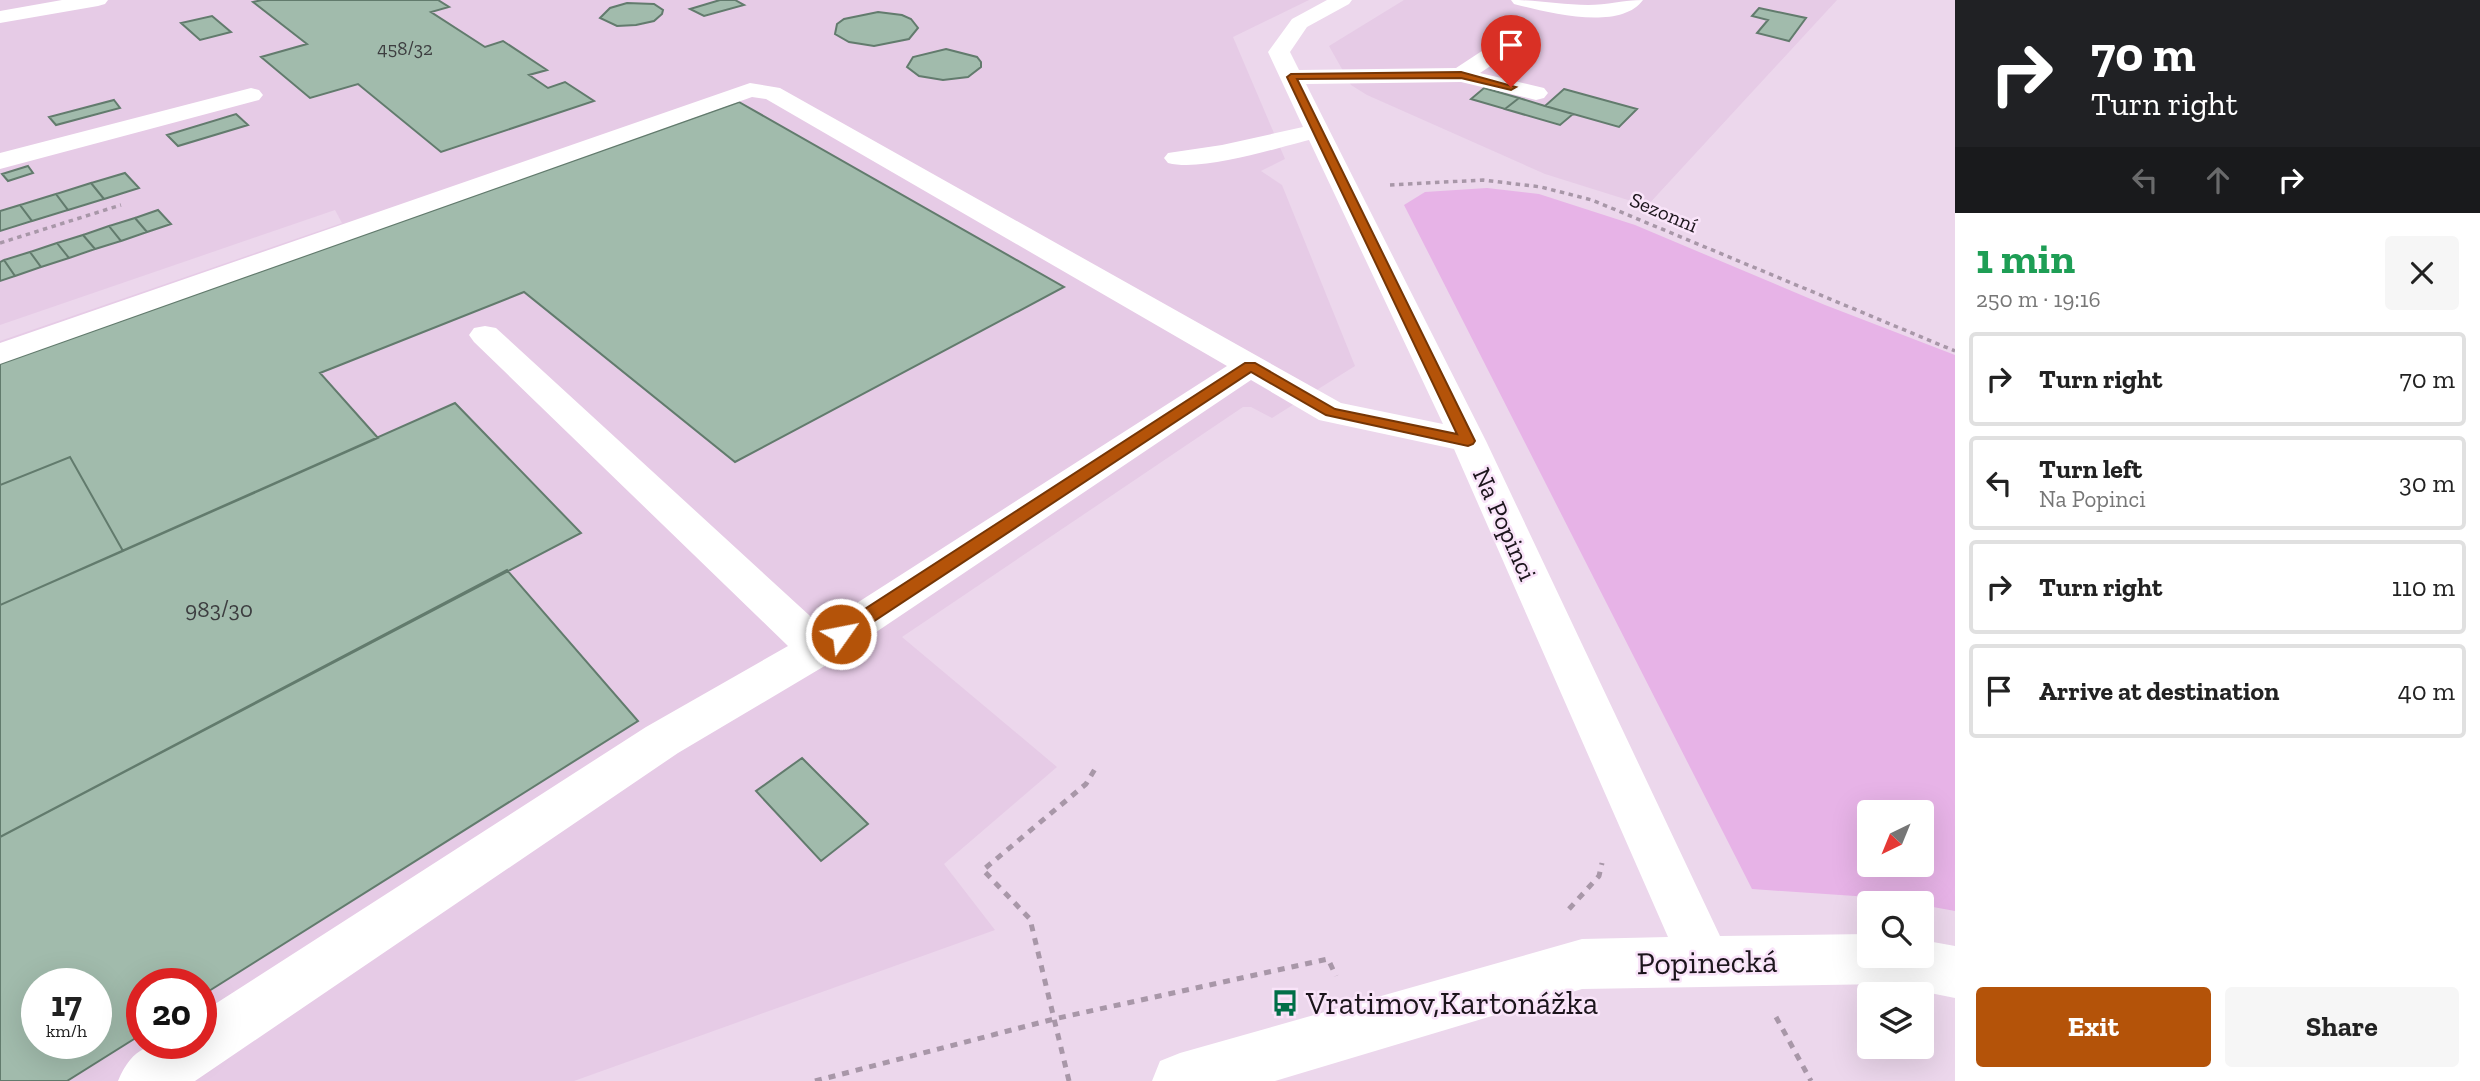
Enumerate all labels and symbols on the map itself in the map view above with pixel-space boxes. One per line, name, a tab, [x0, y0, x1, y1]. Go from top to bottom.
pin	[1481, 15, 1541, 87]
house number: 458/32	[377, 37, 433, 60]
street label: Sezonní	[1626, 187, 1702, 238]
street label: Na Popinci	[1466, 462, 1544, 586]
house number: 983/30	[185, 595, 253, 623]
position arrow	[804, 597, 878, 671]
north arrow	[1857, 800, 1934, 877]
street label: Popinecká	[1636, 942, 1778, 982]
speed limit sign: 20	[126, 968, 217, 1059]
place label: Vratimov,Kartonážka	[1305, 984, 1598, 1022]
bus stop icon: Vratimov,Kartonážka	[1270, 988, 1300, 1018]

